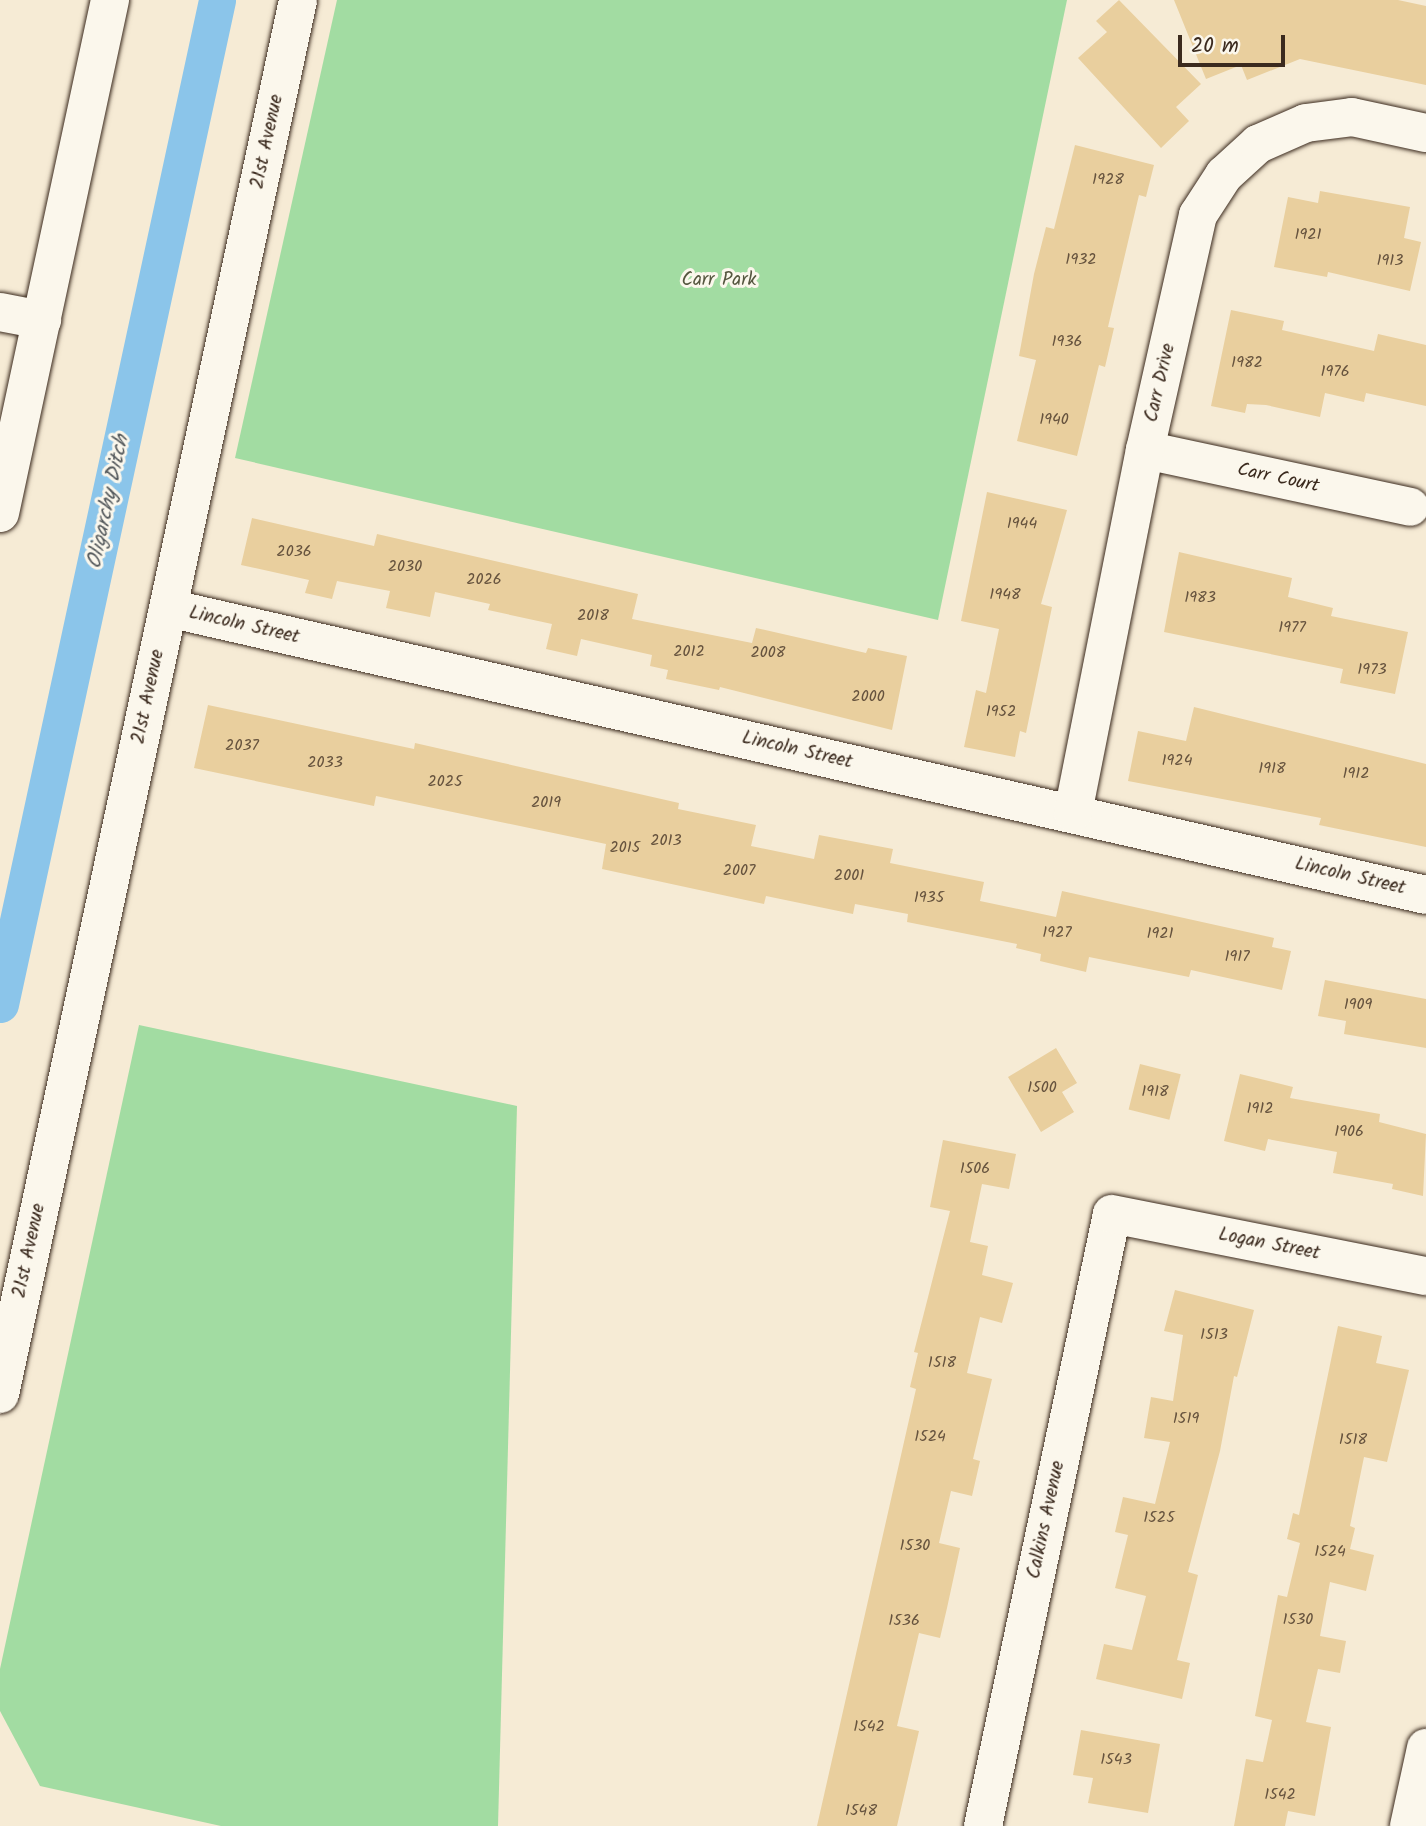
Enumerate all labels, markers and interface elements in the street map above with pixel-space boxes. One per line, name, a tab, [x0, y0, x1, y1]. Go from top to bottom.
scale bar	[1181, 21, 1288, 65]
text: 20 m	[1191, 30, 1239, 63]
street label: 21st Avenue	[247, 93, 289, 191]
house number: 1928	[1092, 170, 1124, 190]
house number: 1921	[1294, 225, 1322, 245]
house number: 1932	[1065, 250, 1097, 270]
house number: 1913	[1377, 251, 1403, 271]
park label: Carr Park	[682, 270, 756, 292]
house number: 1936	[1052, 332, 1082, 352]
street label: Carr Drive	[1141, 341, 1181, 425]
house number: 1982	[1231, 353, 1263, 373]
house number: 1976	[1320, 362, 1350, 382]
house number: 1940	[1039, 410, 1069, 430]
water label: Oligarchy Ditch	[83, 433, 135, 571]
street label: Carr Court	[1235, 459, 1321, 499]
house number: 1944	[1007, 514, 1037, 534]
house number: 2036	[276, 542, 312, 562]
house number: 2030	[388, 557, 422, 577]
house number: 2026	[466, 570, 502, 590]
house number: 1948	[989, 585, 1021, 605]
house number: 1983	[1184, 588, 1216, 608]
street label: Lincoln Street	[187, 602, 301, 650]
house number: 2018	[577, 606, 609, 626]
house number: 1977	[1278, 618, 1306, 638]
house number: 2012	[673, 642, 705, 662]
house number: 2008	[751, 643, 785, 663]
street label: 21st Avenue	[128, 648, 170, 746]
house number: 1973	[1357, 660, 1387, 680]
house number: 2000	[851, 687, 885, 707]
house number: 1952	[986, 702, 1016, 722]
street label: Lincoln Street	[740, 727, 854, 775]
house number: 2037	[225, 736, 259, 756]
house number: 1924	[1162, 751, 1192, 771]
house number: 2033	[307, 753, 343, 773]
house number: 1918	[1258, 759, 1286, 779]
house number: 1912	[1342, 764, 1370, 784]
house number: 2025	[427, 772, 463, 792]
house number: 2019	[531, 793, 561, 813]
house number: 2013	[650, 831, 682, 851]
house number: 2015	[610, 838, 640, 858]
street label: Lincoln Street	[1293, 853, 1407, 901]
house number: 2007	[723, 861, 755, 881]
house number: 2001	[834, 866, 864, 886]
house number: 1935	[914, 888, 944, 908]
house number: 1927	[1042, 923, 1072, 943]
house number: 1921	[1146, 924, 1174, 944]
house number: 1917	[1224, 947, 1250, 967]
house number: 1909	[1344, 995, 1372, 1015]
house number: 1500	[1027, 1078, 1057, 1098]
house number: 1918	[1141, 1082, 1169, 1102]
house number: 1912	[1246, 1099, 1274, 1119]
house number: 1906	[1334, 1122, 1364, 1142]
house number: 1506	[960, 1159, 990, 1179]
street label: 21st Avenue	[9, 1202, 51, 1300]
street label: Logan Street	[1216, 1224, 1322, 1266]
house number: 1513	[1200, 1325, 1228, 1345]
house number: 1518	[928, 1353, 956, 1373]
house number: 1519	[1173, 1409, 1199, 1429]
house number: 1524	[914, 1427, 946, 1447]
house number: 1518	[1339, 1430, 1367, 1450]
street label: Calkins Avenue	[1023, 1459, 1071, 1581]
house number: 1525	[1143, 1508, 1175, 1528]
house number: 1530	[900, 1536, 930, 1556]
house number: 1524	[1314, 1542, 1346, 1562]
house number: 1530	[1283, 1610, 1313, 1630]
house number: 1536	[888, 1611, 920, 1631]
house number: 1542	[853, 1717, 885, 1737]
house number: 1543	[1100, 1750, 1132, 1770]
house number: 1542	[1264, 1785, 1296, 1805]
house number: 1548	[845, 1801, 877, 1821]

